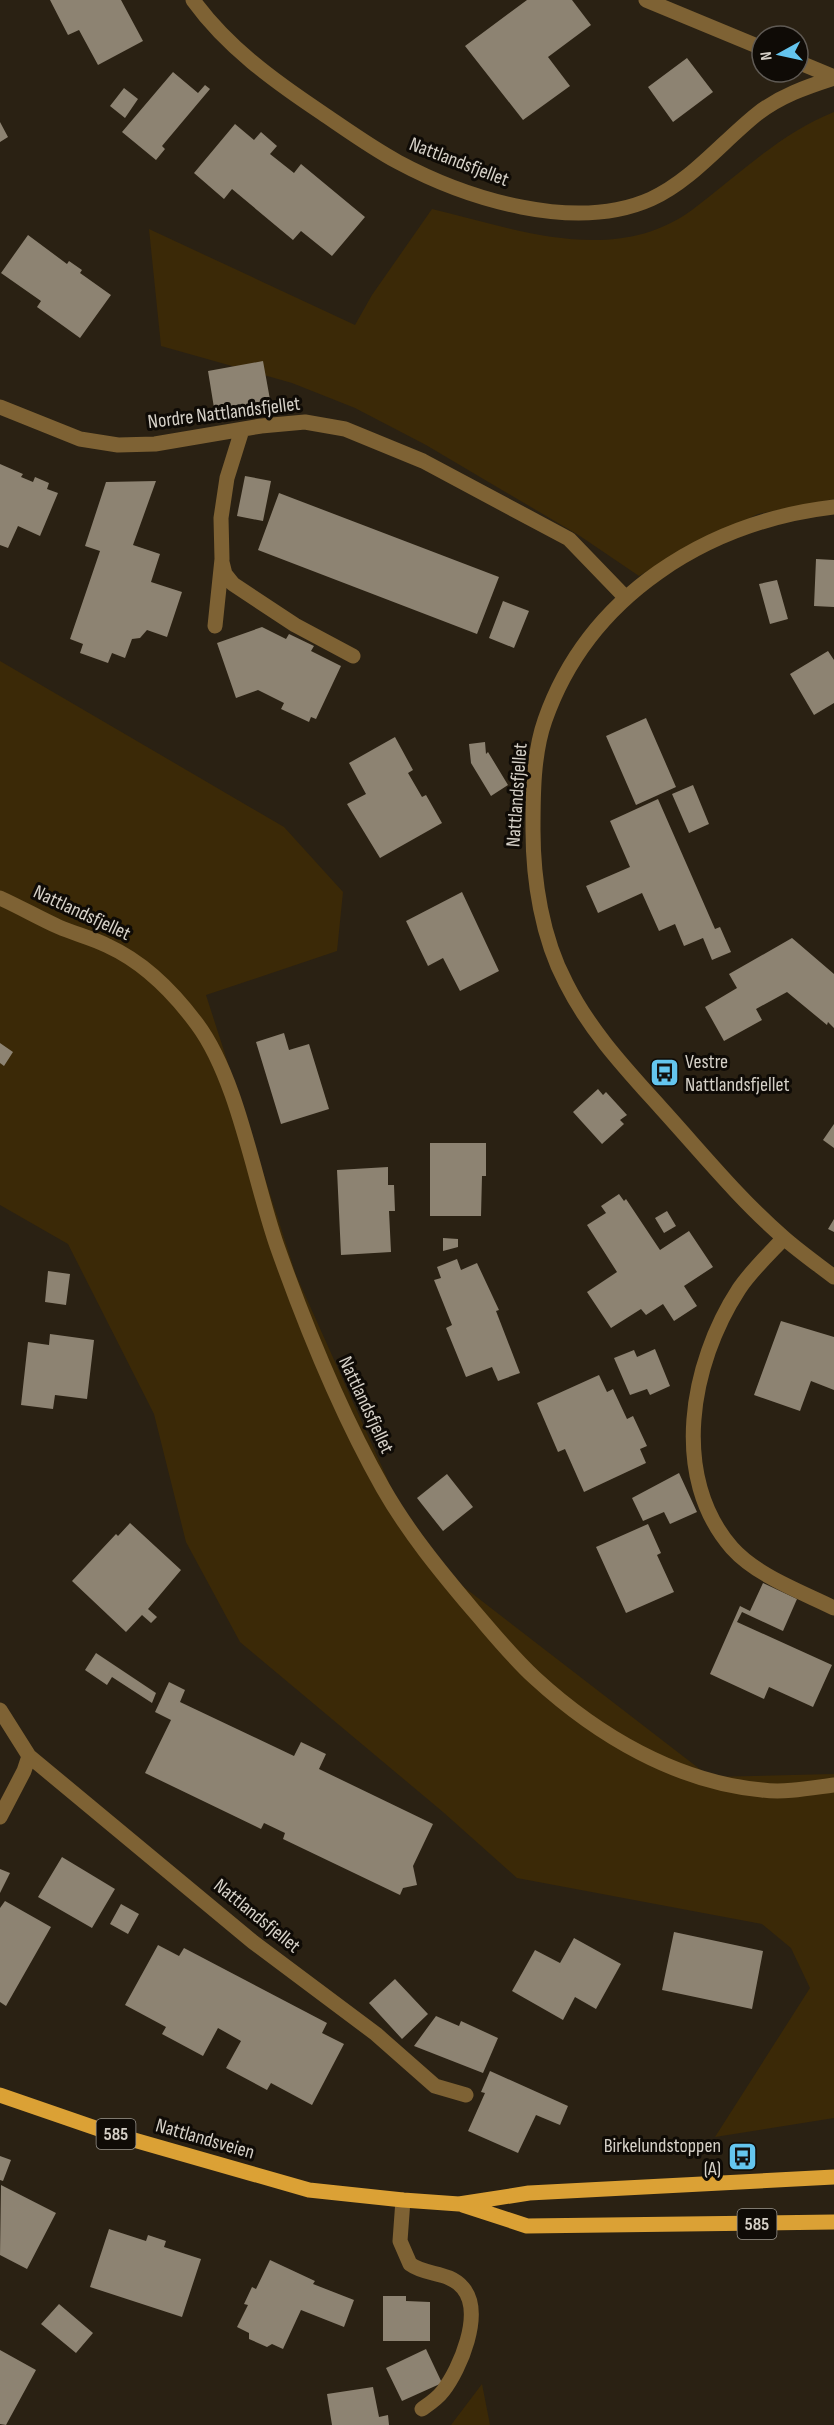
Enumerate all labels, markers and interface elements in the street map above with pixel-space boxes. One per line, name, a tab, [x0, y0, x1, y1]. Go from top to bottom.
north arrow	[750, 24, 810, 84]
text: N	[757, 50, 777, 61]
street label: Nattlandsfjellet	[406, 132, 512, 192]
street label: Nordre Nattlandsfjellet	[146, 392, 302, 434]
street label: Nattlandsfjellet	[501, 742, 533, 848]
street label: Nattlandsfjellet	[30, 880, 134, 946]
place label: Vestre Nattlandsfjellet	[685, 1050, 790, 1097]
bus stop icon: Vestre Nattlandsfjellet	[648, 1057, 680, 1089]
street label: Nattlandsfjellet	[333, 1353, 399, 1457]
street label: Nattlandsfjellet	[209, 1874, 305, 1958]
street label: Nattlandsveien	[153, 2113, 257, 2165]
road number: 585	[96, 2119, 136, 2149]
place label: Birkelundstoppen (A)	[604, 2134, 721, 2181]
bus stop icon: Birkelundstoppen (A)	[726, 2141, 758, 2173]
road number: 585	[738, 2209, 777, 2239]

